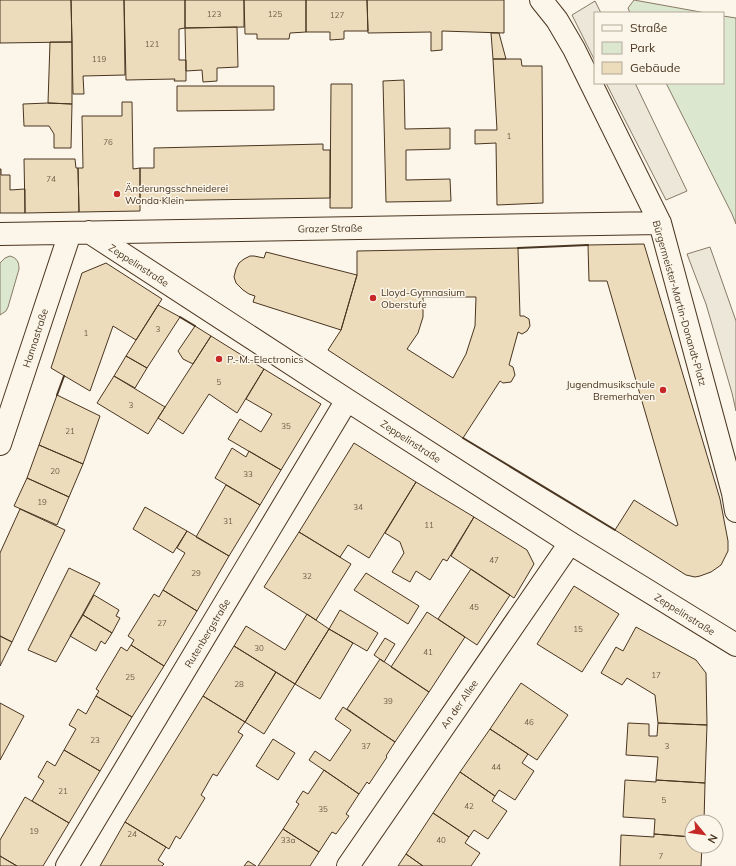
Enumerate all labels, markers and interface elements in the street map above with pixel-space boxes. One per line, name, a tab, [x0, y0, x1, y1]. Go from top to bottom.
house number: 123	[207, 9, 221, 19]
house number: 125	[268, 9, 282, 19]
house number: 127	[330, 10, 344, 20]
legend	[594, 12, 724, 84]
text: Straße	[630, 20, 667, 35]
house number: 121	[145, 39, 159, 49]
text: Park	[630, 40, 656, 55]
house number: 119	[92, 54, 106, 64]
text: Gebäude	[630, 60, 680, 75]
house number: 1	[507, 131, 512, 141]
house number: 76	[103, 137, 113, 147]
house number: 74	[46, 174, 56, 184]
place label: Änderungsschneiderei Wonda Klein	[125, 182, 228, 207]
marker: Änderungsschneiderei Wonda Klein	[112, 189, 122, 199]
street label: Bürgermeister-Martin-Donandt-Platz	[650, 219, 709, 388]
street label: Grazer Straße	[298, 221, 362, 236]
street label: Zeppelinstraße	[106, 241, 171, 290]
place label: Lloyd-Gymnasium Oberstufe	[381, 286, 465, 311]
marker: Lloyd-Gymnasium Oberstufe	[368, 293, 378, 303]
street label: Hannastraße	[20, 307, 51, 369]
house number: 3	[156, 324, 161, 334]
house number: 1	[84, 328, 89, 338]
place label: P.-M.-Electronics	[227, 353, 303, 366]
marker: P.-M.-Electronics	[214, 354, 224, 364]
house number: 5	[217, 377, 222, 387]
place label: Jugendmusikschule Bremerhaven	[566, 378, 655, 403]
marker: Jugendmusikschule Bremerhaven	[658, 385, 668, 395]
house number: 3	[129, 400, 134, 410]
street label: Zeppelinstraße	[378, 417, 443, 466]
house number: 35	[281, 421, 291, 431]
house number: 21	[65, 426, 75, 436]
house number: 20	[50, 466, 60, 476]
house number: 33	[243, 469, 253, 479]
house number: 19	[37, 497, 47, 507]
house number: 34	[353, 502, 363, 512]
house number: 31	[223, 516, 233, 526]
house number: 11	[424, 520, 434, 530]
house number: 47	[489, 555, 499, 565]
house number: 29	[191, 568, 201, 578]
house number: 32	[302, 571, 312, 581]
street label: Zeppelinstraße	[652, 591, 717, 638]
street label: Rutenbergstraße	[182, 596, 233, 670]
house number: 45	[469, 602, 479, 612]
house number: 27	[157, 618, 167, 628]
house number: 15	[573, 624, 583, 634]
house number: 30	[254, 643, 264, 653]
house number: 41	[423, 647, 433, 657]
house number: 17	[651, 670, 661, 680]
house number: 25	[125, 672, 135, 682]
street label: An der Allee	[438, 677, 481, 731]
house number: 28	[234, 679, 244, 689]
house number: 39	[383, 696, 393, 706]
house number: 46	[524, 717, 534, 727]
house number: 23	[90, 735, 100, 745]
house number: 37	[361, 741, 371, 751]
house number: 3	[665, 741, 670, 751]
house number: 44	[491, 762, 501, 772]
house number: 21	[58, 786, 68, 796]
house number: 5	[662, 795, 667, 805]
house number: 42	[464, 801, 474, 811]
house number: 35	[318, 804, 328, 814]
north arrow	[684, 814, 724, 854]
house number: 19	[29, 826, 39, 836]
house number: 24	[127, 829, 137, 839]
text: N	[705, 832, 721, 846]
house number: 33a	[281, 835, 295, 845]
house number: 40	[436, 835, 446, 845]
house number: 7	[659, 851, 664, 861]

